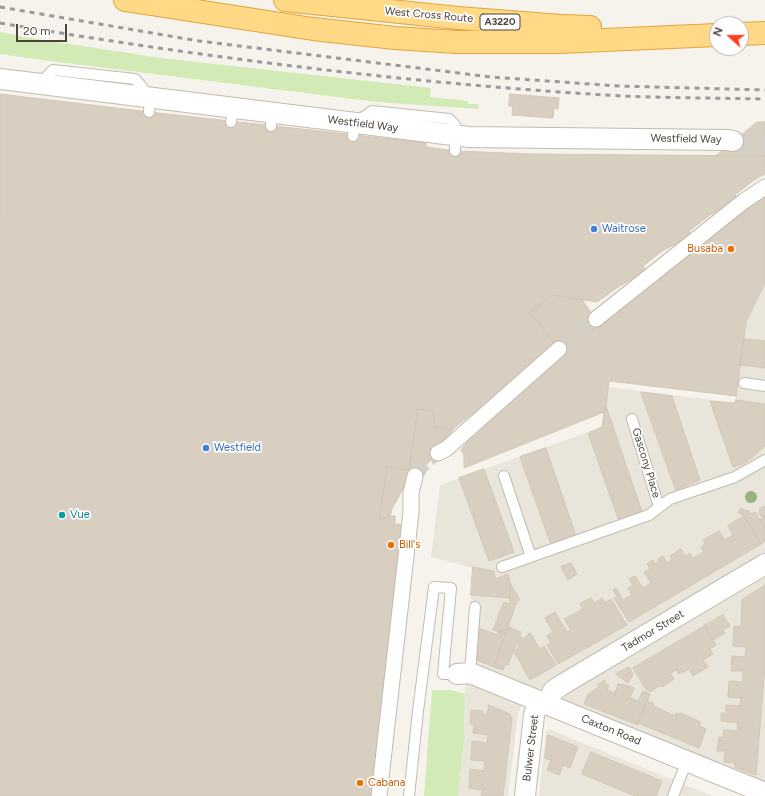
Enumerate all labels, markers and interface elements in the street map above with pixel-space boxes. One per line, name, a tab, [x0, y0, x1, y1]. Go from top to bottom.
street label: West Cross Route	[384, 5, 474, 25]
road number: A3220	[480, 14, 520, 30]
scale bar	[18, 16, 69, 42]
north arrow	[709, 16, 749, 56]
text: 20 m	[23, 24, 51, 38]
text: N	[711, 26, 726, 38]
street label: Westfield Way	[327, 113, 399, 135]
street label: Westfield Way	[650, 132, 722, 146]
place label: Waitrose	[602, 222, 646, 236]
marker: Waitrose	[589, 224, 599, 234]
place label: Busaba	[687, 242, 723, 256]
marker: Busaba	[726, 244, 736, 254]
street label: Gascony Place	[629, 426, 663, 500]
place label: Westfield	[214, 441, 261, 455]
marker: Westfield	[201, 443, 211, 453]
place label: Vue	[70, 508, 90, 522]
marker: Vue	[57, 510, 67, 520]
place label: Bill's	[399, 538, 420, 552]
marker: Bill's	[386, 540, 396, 550]
street label: Tadmor Street	[619, 607, 687, 655]
street label: Caxton Road	[579, 712, 643, 748]
street label: Bulwer Street	[520, 714, 542, 782]
place label: Cabana	[368, 776, 405, 790]
marker: Cabana	[355, 778, 365, 788]

